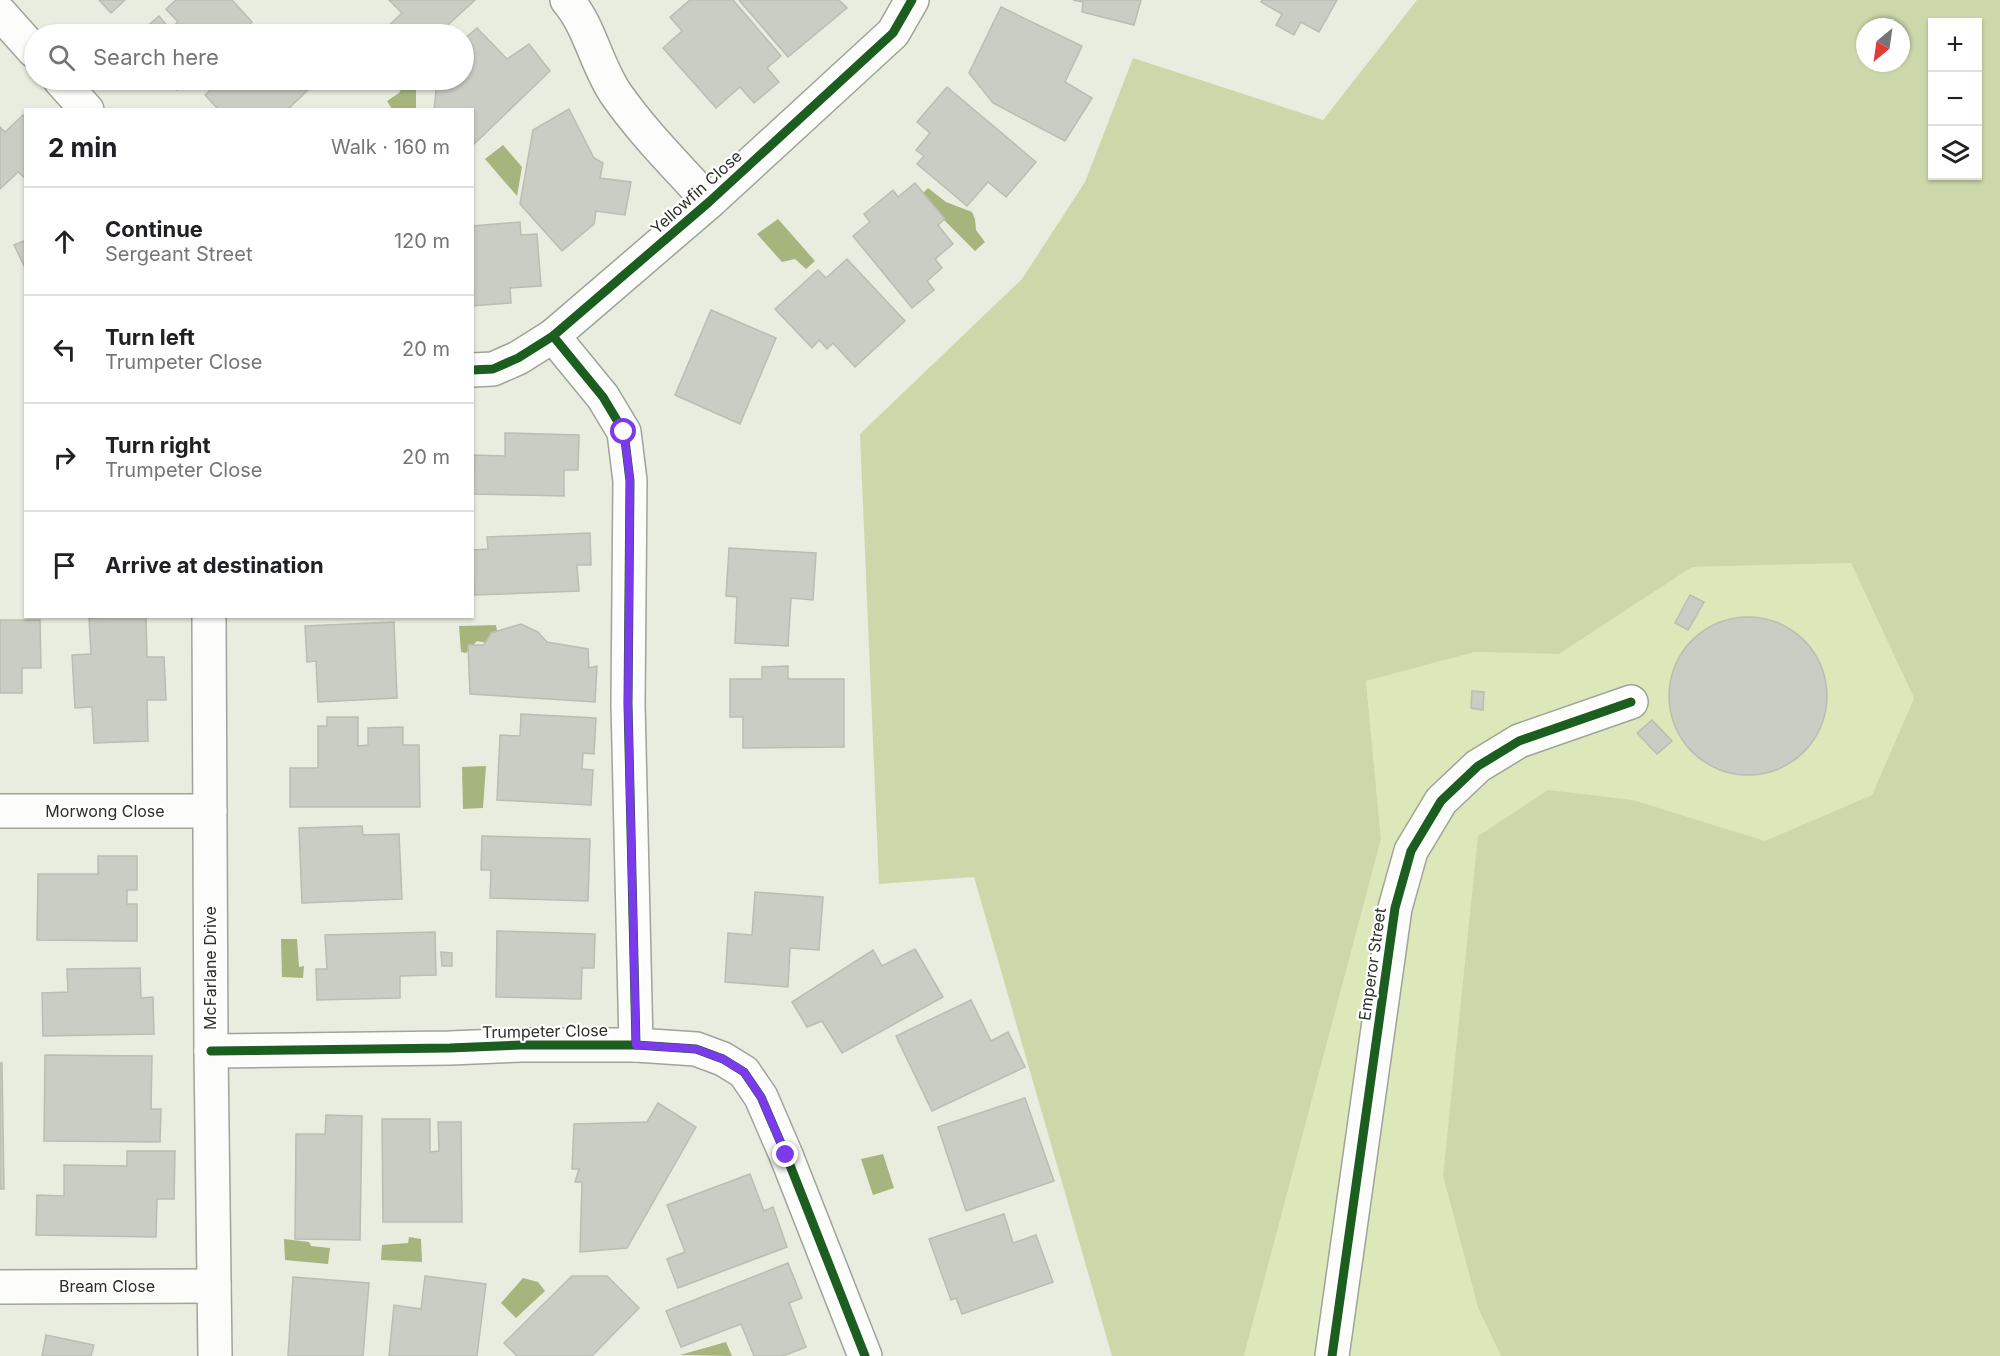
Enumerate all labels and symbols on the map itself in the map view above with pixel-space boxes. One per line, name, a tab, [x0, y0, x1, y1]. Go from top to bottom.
north arrow	[1856, 18, 1910, 72]
street label: Yellowfin Close	[646, 146, 746, 238]
route start	[610, 418, 636, 444]
street label: Morwong Close	[45, 801, 165, 821]
street label: McFarlane Drive	[200, 906, 220, 1030]
street label: Emperor Street	[1354, 906, 1390, 1022]
street label: Trumpeter Close	[482, 1020, 608, 1042]
route end	[772, 1141, 798, 1167]
street label: Bream Close	[59, 1276, 155, 1296]

